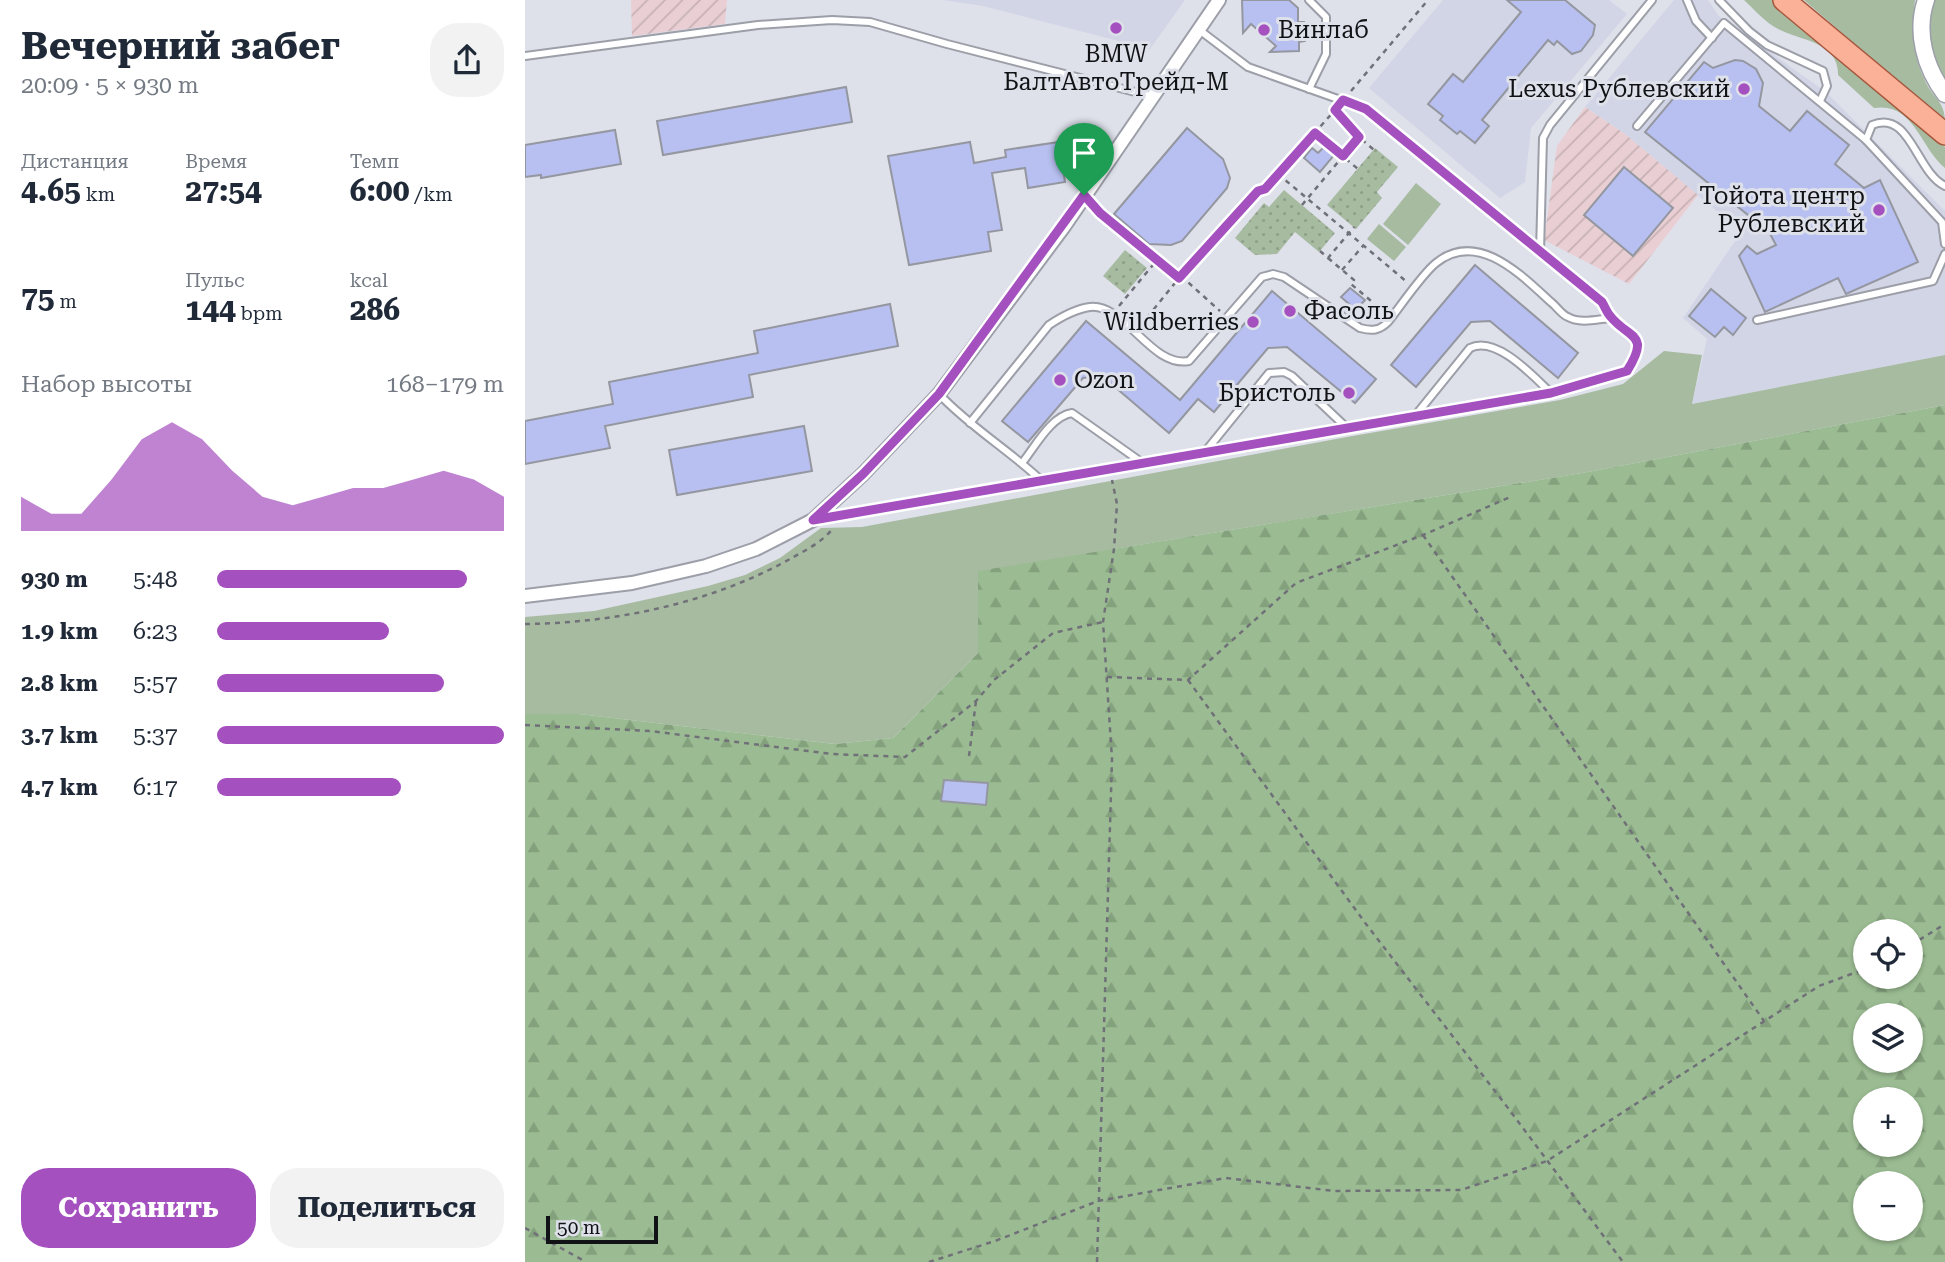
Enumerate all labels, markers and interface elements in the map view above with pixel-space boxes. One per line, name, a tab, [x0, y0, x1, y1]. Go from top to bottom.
place label: Винлаб	[1278, 16, 1369, 44]
marker: BMW БалтАвтоТрейд-М	[1108, 20, 1124, 36]
marker: Винлаб	[1256, 22, 1272, 38]
button: share	[430, 23, 504, 97]
text: Вечерний забег	[21, 24, 340, 68]
place label: BMW БалтАвтоТрейд-М	[1003, 40, 1229, 96]
text: 20:09 · 5 × 930 m	[21, 72, 199, 99]
place label: Lexus Рублевский	[1508, 75, 1730, 103]
marker: Lexus Рублевский	[1736, 81, 1752, 97]
pin	[1054, 123, 1114, 195]
icon: arrive	[1065, 134, 1103, 172]
text: Дистанция	[21, 150, 128, 173]
text: Время	[185, 150, 247, 173]
text: Темп	[350, 150, 399, 173]
text: 4.65	[21, 173, 81, 208]
text: 27:54	[185, 173, 262, 208]
text: 6:00	[350, 173, 409, 208]
place label: Тойота центр Рублевский	[1699, 182, 1865, 238]
text: km	[81, 183, 115, 206]
text: /km	[409, 183, 453, 206]
marker: Тойота центр Рублевский	[1871, 202, 1887, 218]
text: Пульс	[185, 269, 245, 292]
text: kcal	[350, 269, 388, 292]
text: 75	[21, 280, 55, 315]
text: m	[55, 290, 77, 313]
text: 144	[185, 292, 236, 327]
text: 286	[350, 292, 400, 327]
place label: Фасоль	[1304, 297, 1394, 325]
text: bpm	[236, 302, 283, 325]
marker: Фасоль	[1282, 303, 1298, 319]
place label: Wildberries	[1104, 308, 1239, 336]
marker: Wildberries	[1245, 314, 1261, 330]
place label: Ozon	[1074, 366, 1135, 394]
text: Набор высоты	[21, 371, 192, 398]
text: 168–179 m	[386, 371, 504, 398]
marker: Ozon	[1052, 372, 1068, 388]
place label: Бристоль	[1219, 379, 1335, 407]
marker: Бристоль	[1341, 385, 1357, 401]
text: 930 m	[21, 566, 88, 593]
text: 5:48	[133, 566, 178, 593]
text: 1.9 km	[21, 618, 98, 645]
text: 6:23	[133, 618, 178, 645]
text: 2.8 km	[21, 670, 98, 697]
text: 5:57	[133, 670, 178, 697]
text: 3.7 km	[21, 722, 98, 749]
text: 5:37	[133, 722, 178, 749]
text: 4.7 km	[21, 774, 98, 801]
text: 6:17	[133, 774, 178, 801]
map controls	[1853, 919, 1923, 1241]
button: locate	[1853, 919, 1923, 989]
button: layers	[1853, 1003, 1923, 1073]
button: +	[1853, 1087, 1923, 1157]
button: Сохранить	[21, 1168, 256, 1248]
button: Поделиться	[270, 1168, 504, 1248]
button: −	[1853, 1171, 1923, 1241]
scale bar	[546, 1213, 658, 1245]
text: 50 m	[557, 1216, 600, 1239]

